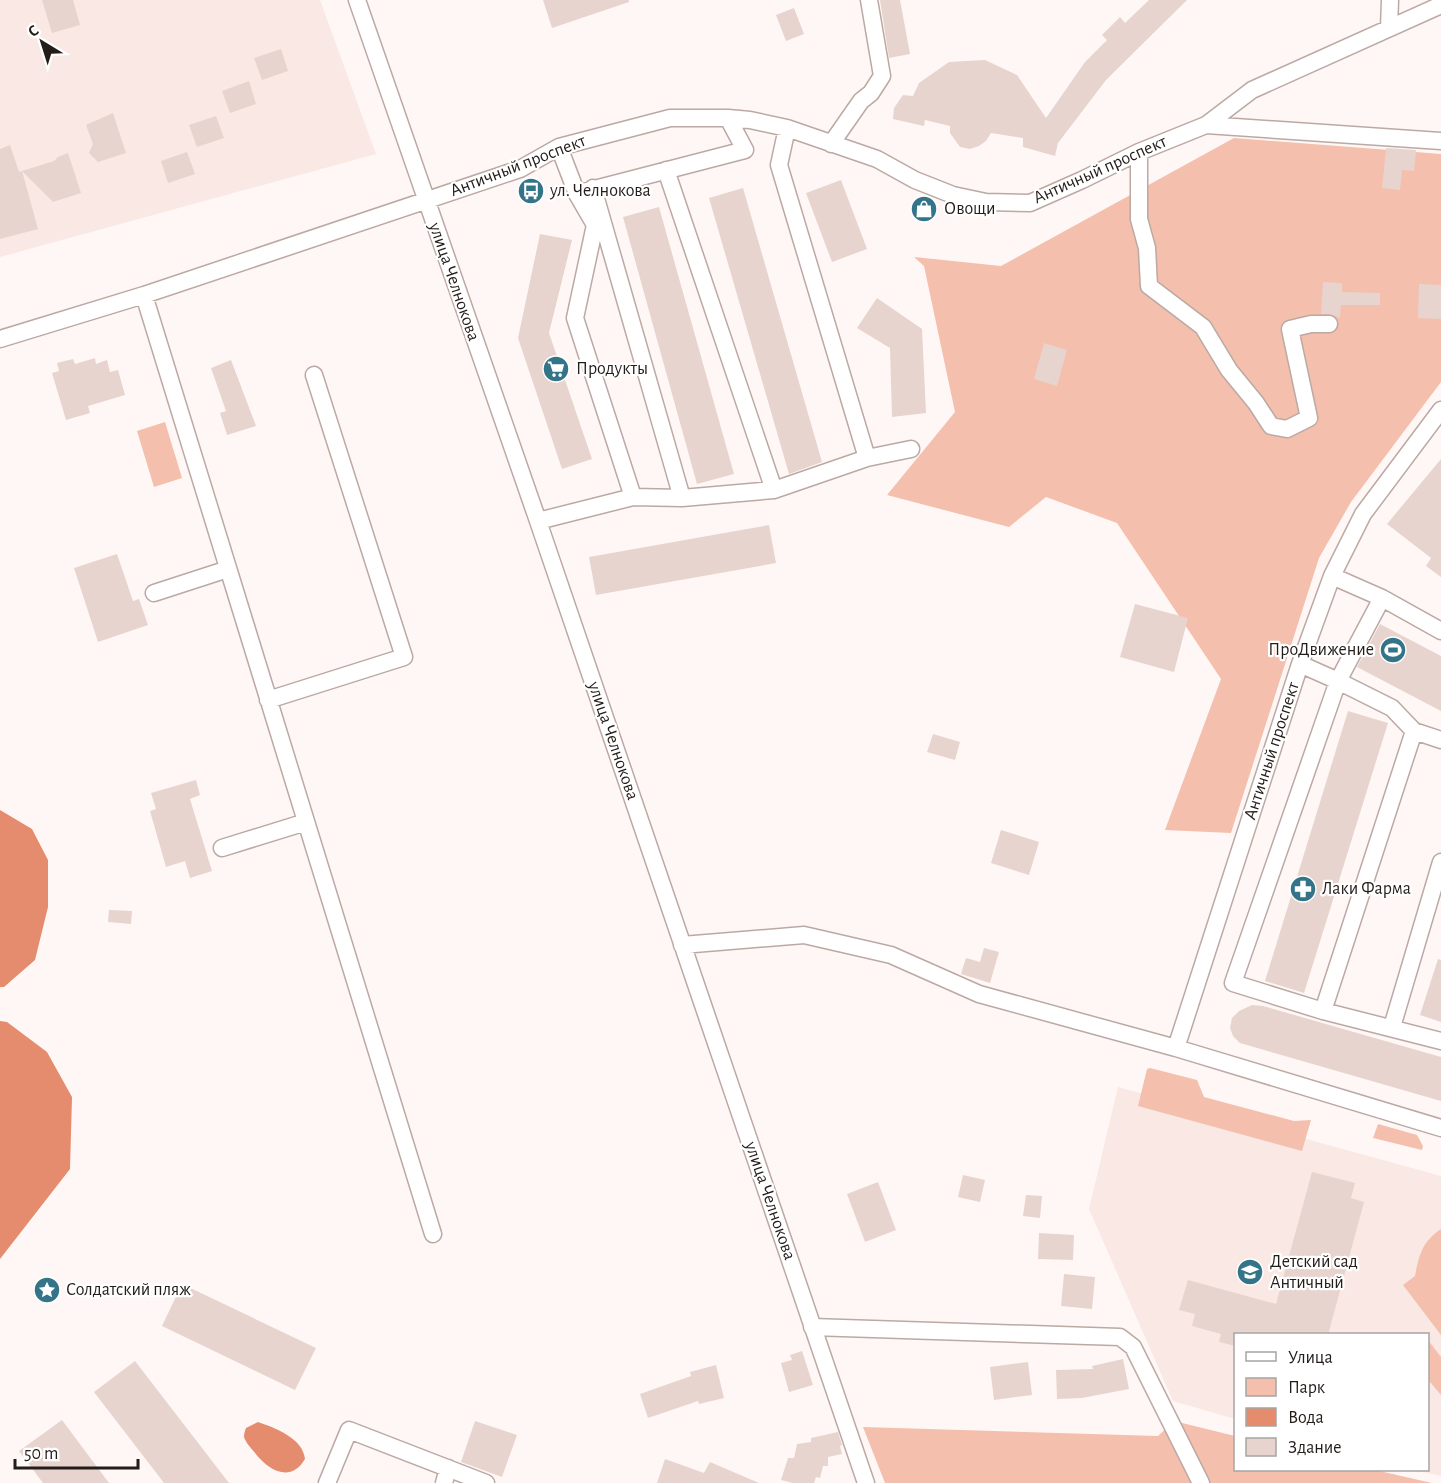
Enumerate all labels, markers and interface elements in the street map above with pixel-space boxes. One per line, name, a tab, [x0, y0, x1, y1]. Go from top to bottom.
north arrow	[12, 12, 72, 72]
text: С	[25, 22, 42, 40]
street label: Античный проспект	[448, 132, 589, 200]
street label: Античный проспект	[1031, 132, 1170, 207]
bus stop icon: ул. Челнокова	[516, 176, 546, 206]
place label: ул. Челнокова	[549, 182, 651, 200]
shop icon: Овощи	[909, 194, 939, 224]
place label: Овощи	[944, 200, 996, 218]
street label: улица Челнокова	[425, 220, 483, 343]
supermarket icon: Продукты	[541, 354, 571, 384]
place label: Продукты	[576, 360, 648, 378]
sports icon: ПроДвижение	[1378, 635, 1408, 665]
place label: ПроДвижение	[1268, 641, 1374, 659]
street label: улица Челнокова	[584, 679, 642, 802]
street label: Античный проспект	[1241, 679, 1303, 822]
pharmacy icon: Лаки Фарма	[1288, 874, 1318, 904]
place label: Лаки Фарма	[1322, 880, 1411, 898]
street label: улица Челнокова	[741, 1139, 799, 1262]
place label: Детский сад Античный	[1270, 1253, 1358, 1292]
school or university icon: Детский сад Античный	[1235, 1257, 1265, 1287]
place icon: Солдатский пляж	[32, 1275, 62, 1305]
place label: Солдатский пляж	[66, 1281, 191, 1299]
legend	[1234, 1333, 1429, 1471]
text: Улица	[1288, 1349, 1333, 1367]
text: Парк	[1288, 1379, 1326, 1397]
text: Вода	[1288, 1409, 1324, 1427]
scale bar	[15, 1432, 138, 1470]
text: Здание	[1288, 1439, 1342, 1457]
text: 50 m	[24, 1445, 58, 1463]

